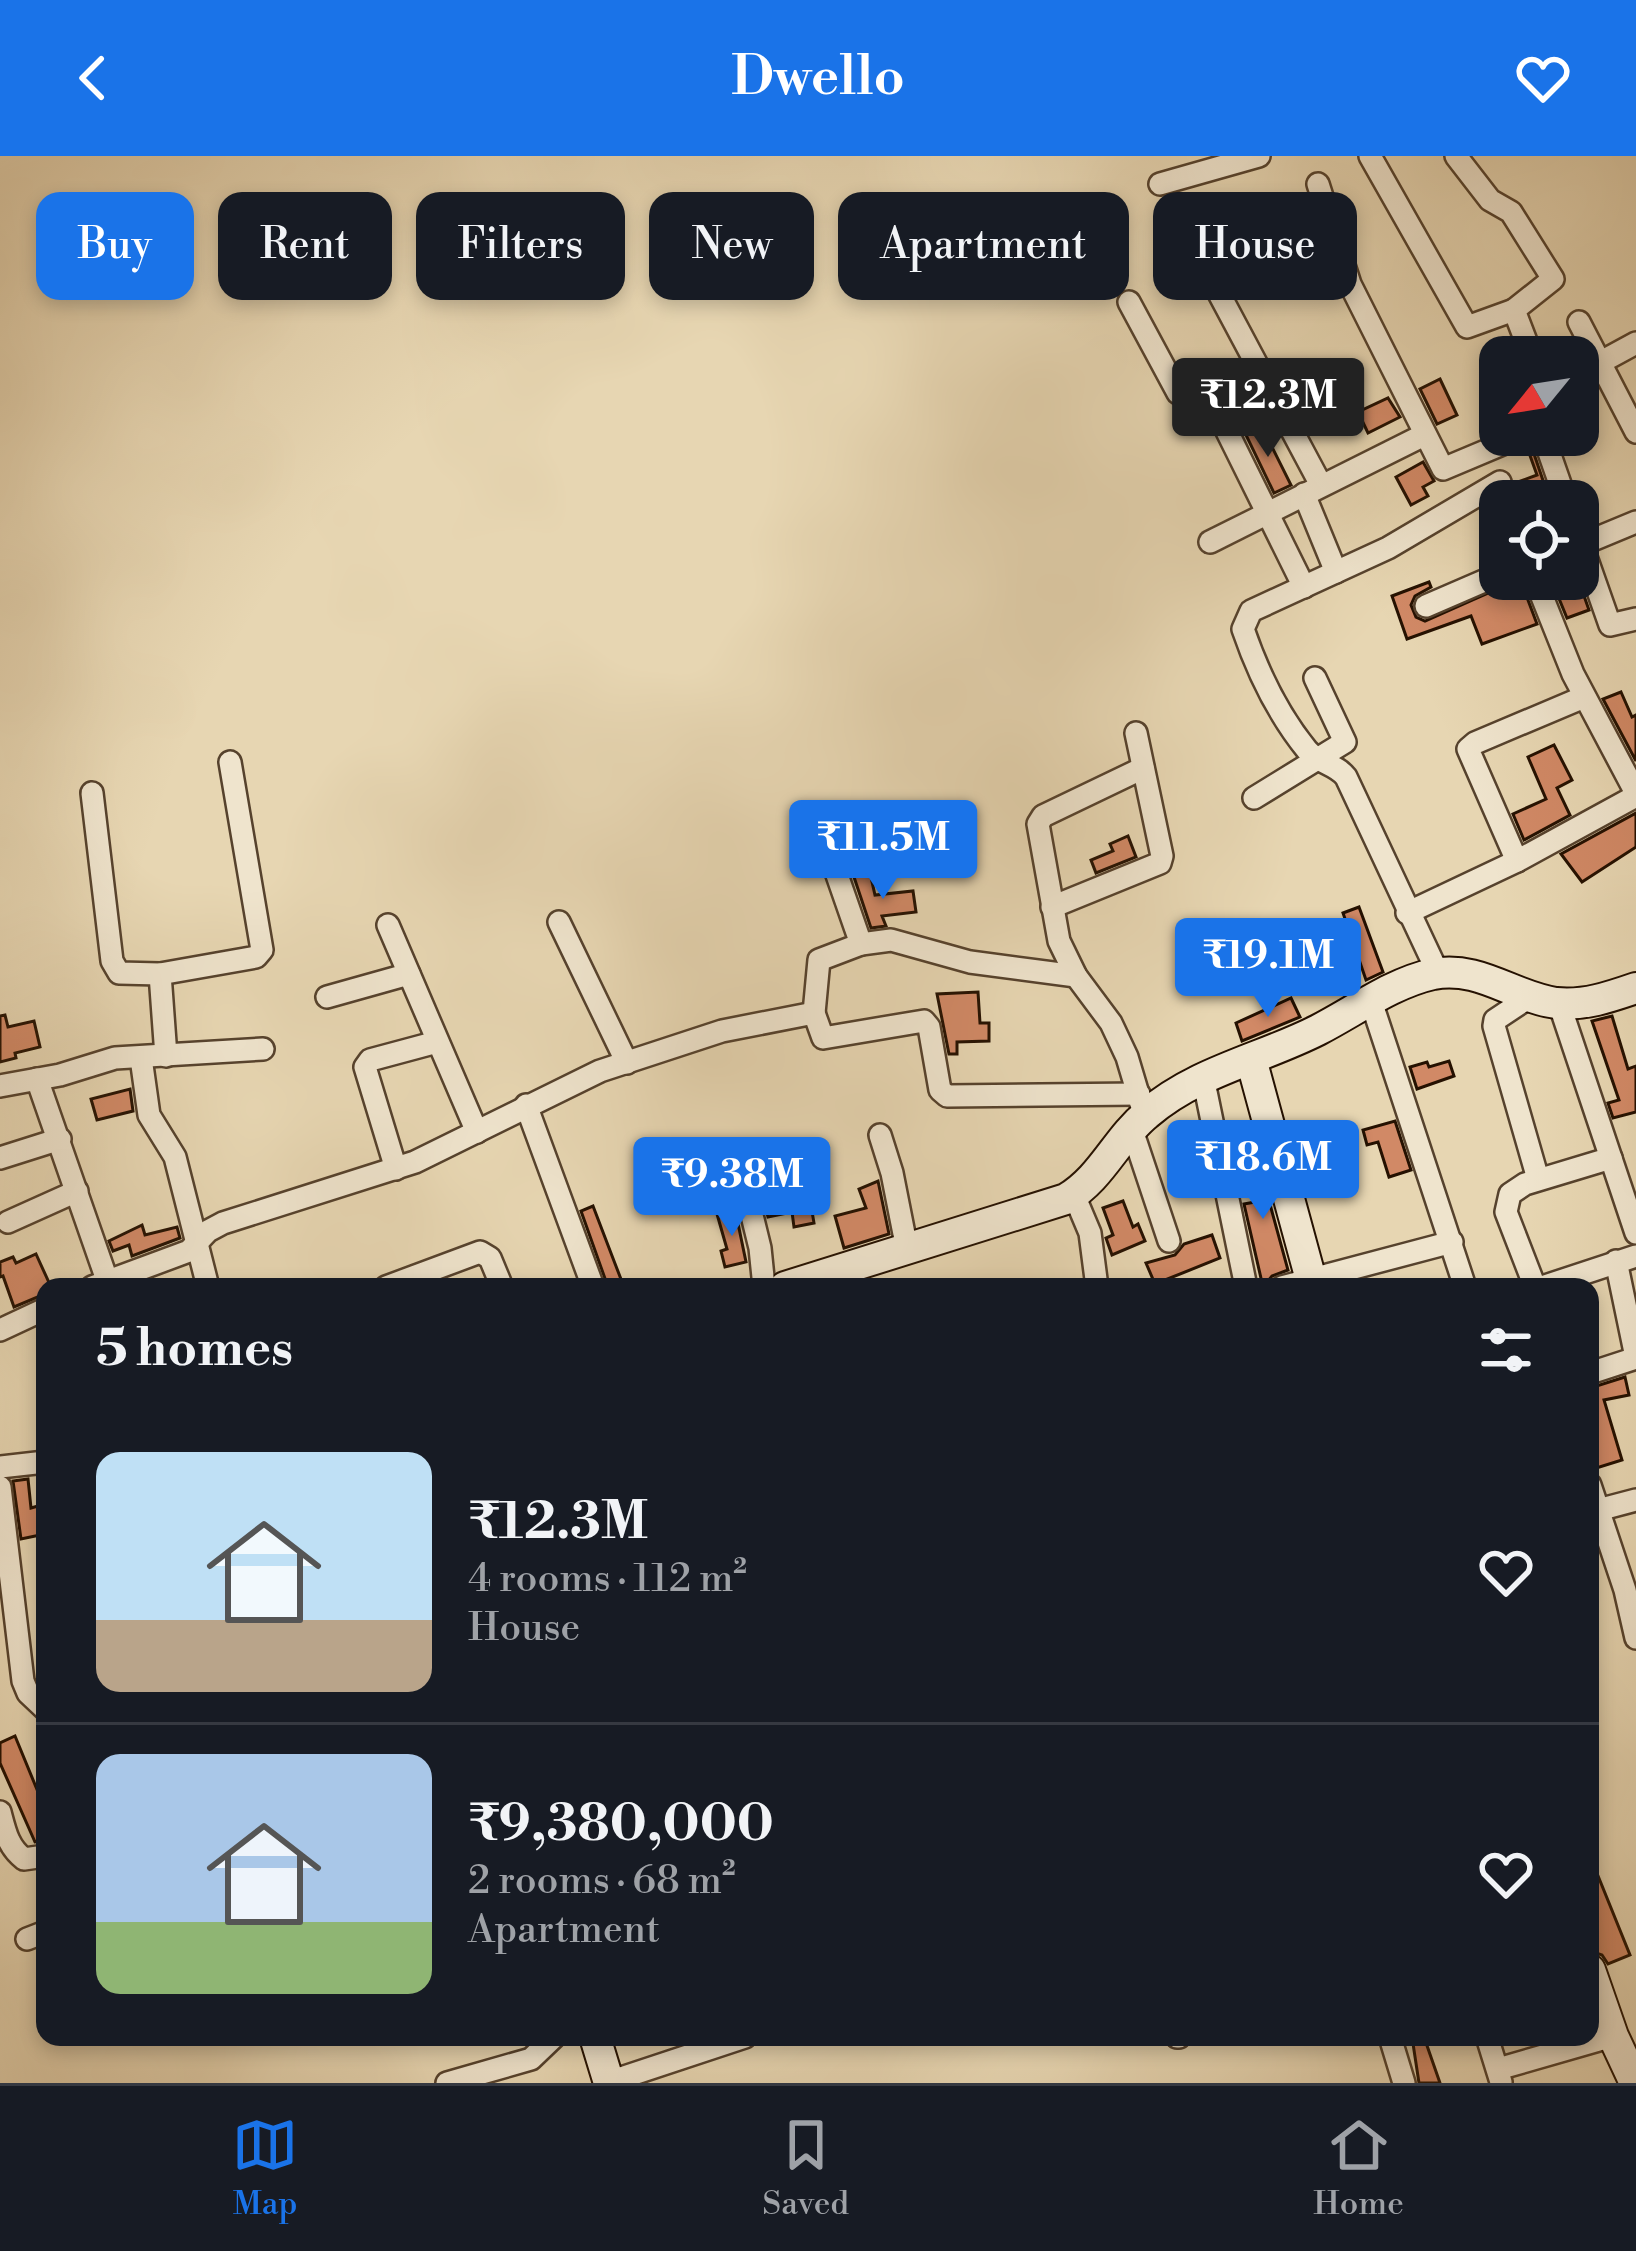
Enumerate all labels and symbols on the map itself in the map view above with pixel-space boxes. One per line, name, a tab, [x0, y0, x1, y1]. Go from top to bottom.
north arrow	[1479, 336, 1599, 456]
pin: ₹12.3M	[1170, 358, 1366, 460]
pin: ₹11.5M	[785, 800, 981, 902]
pin: ₹19.1M	[1170, 918, 1366, 1020]
pin: ₹18.6M	[1165, 1120, 1361, 1222]
pin: ₹9.38M	[634, 1137, 830, 1239]

